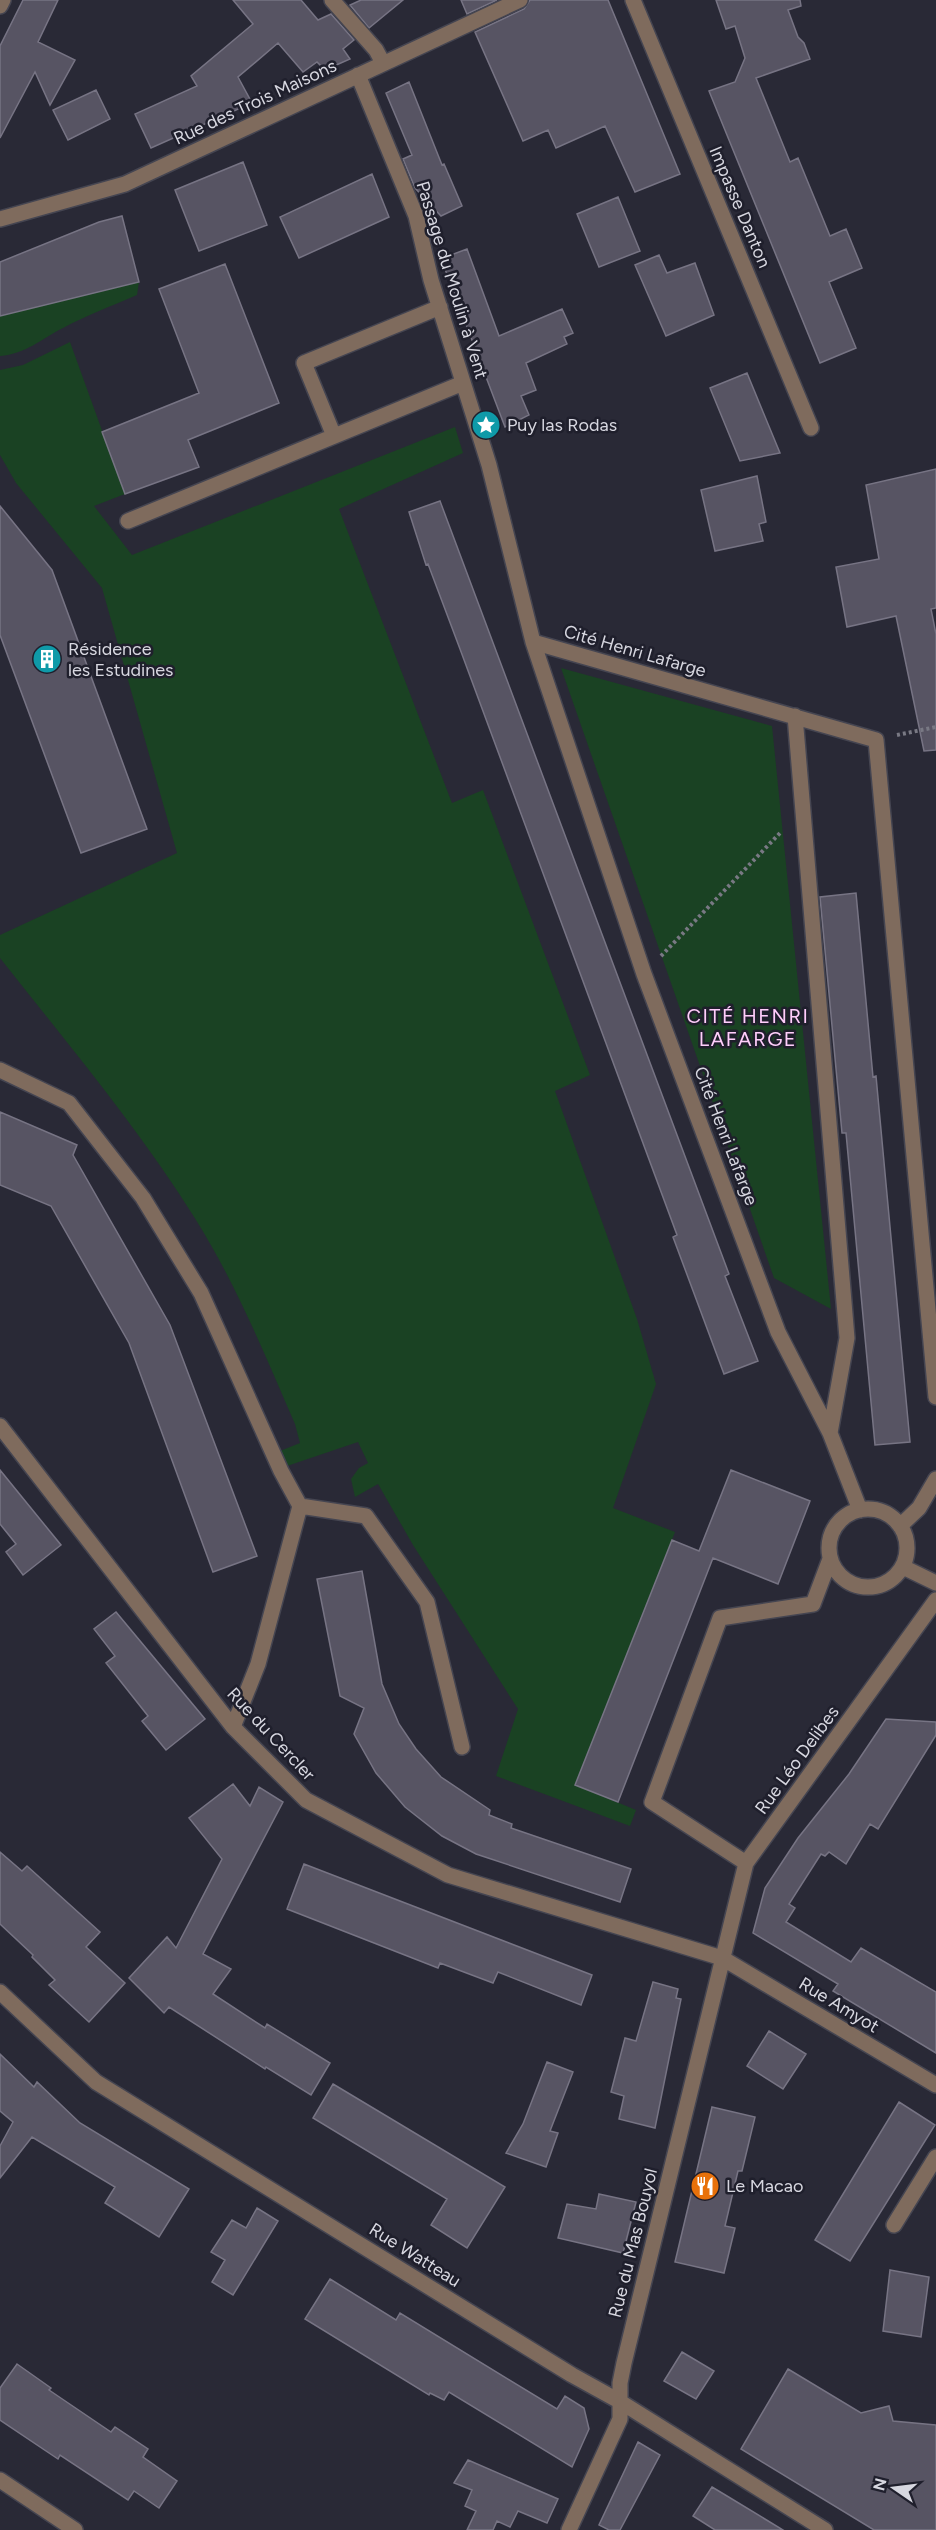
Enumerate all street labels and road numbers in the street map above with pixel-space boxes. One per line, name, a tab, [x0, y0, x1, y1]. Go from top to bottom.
street label: Rue des Trois Maisons	[170, 55, 340, 149]
street label: Impasse Danton	[704, 143, 776, 271]
street label: Passage du Moulin à Vent	[411, 178, 493, 382]
street label: Cité Henri Lafarge	[561, 620, 709, 682]
street label: Cité Henri Lafarge	[689, 1063, 763, 1209]
street label: Rue du Cercler	[222, 1683, 320, 1785]
street label: Rue Léo Delibes	[750, 1701, 844, 1819]
street label: Rue Amyot	[795, 1973, 883, 2038]
street label: Rue du Mas Bouyol	[604, 2166, 662, 2320]
street label: Rue Watteau	[365, 2218, 465, 2292]

